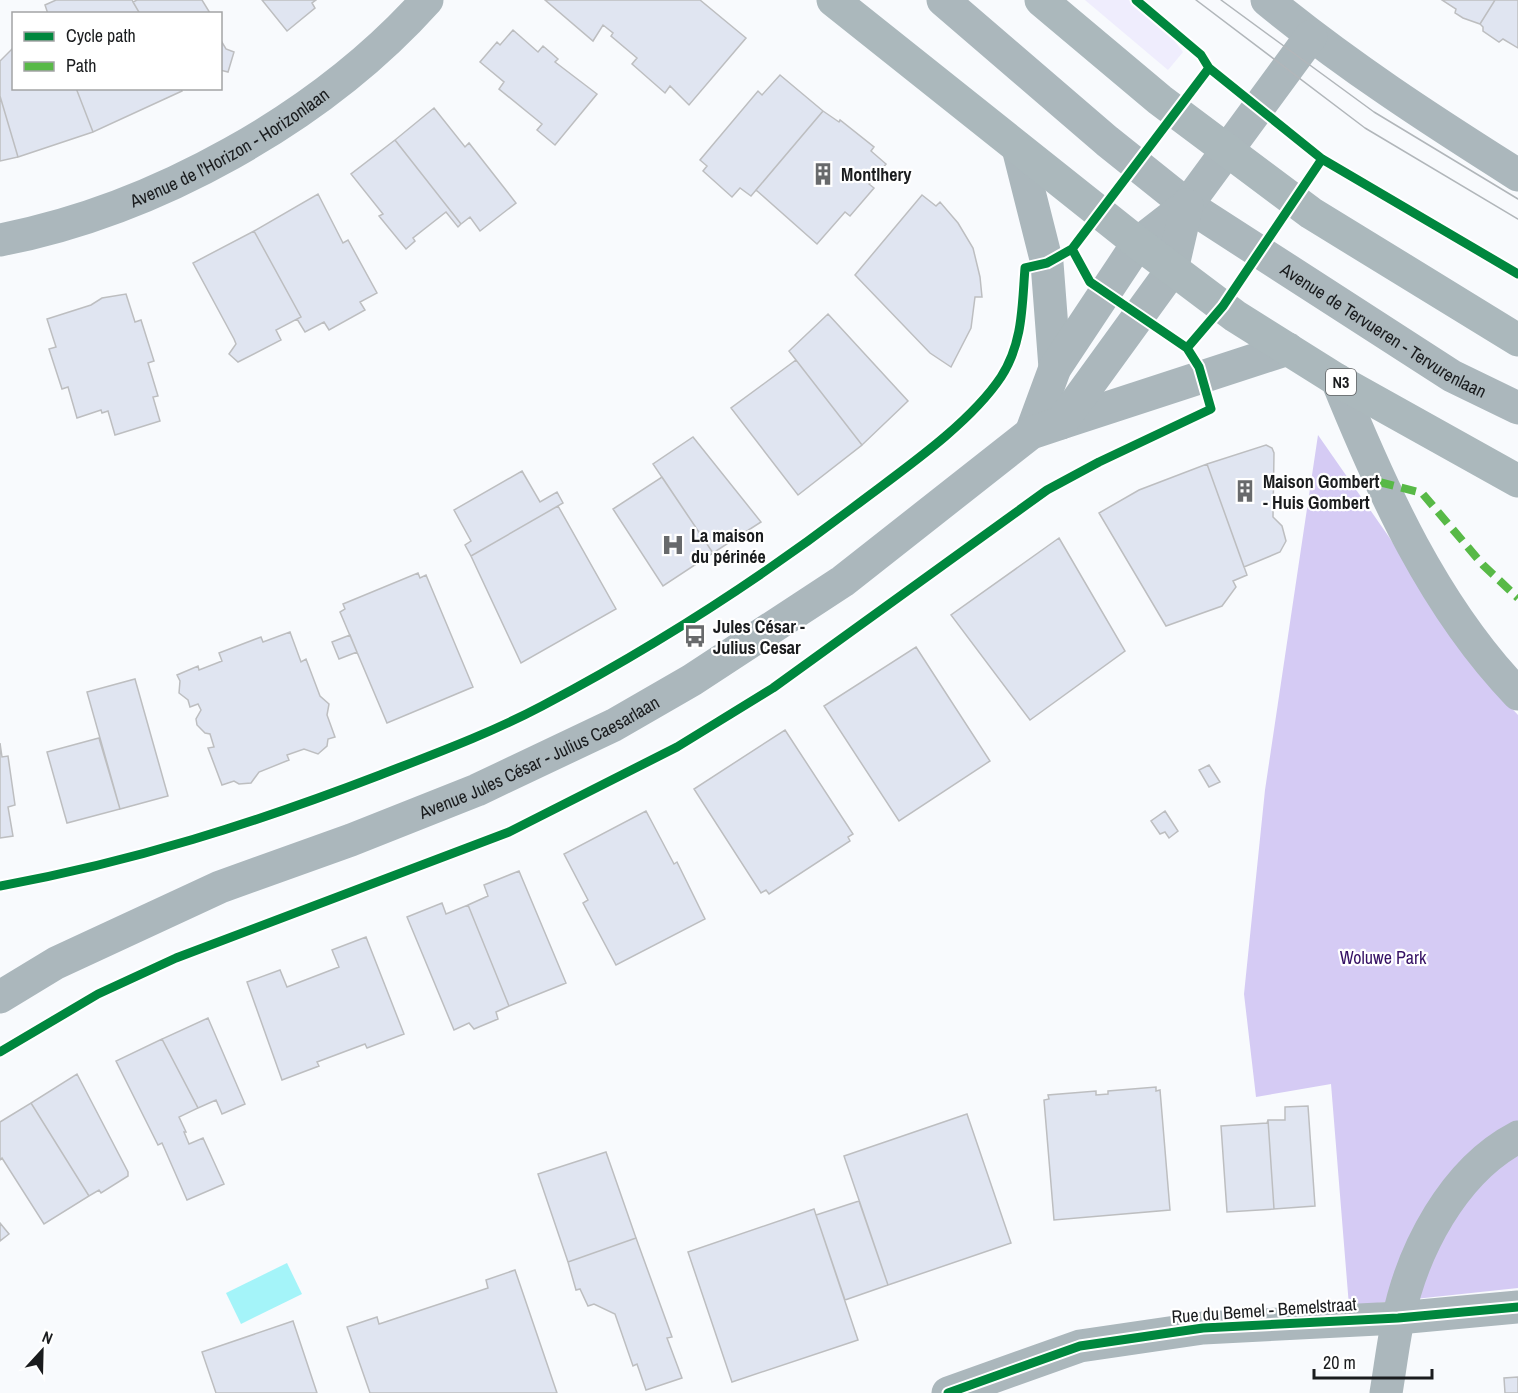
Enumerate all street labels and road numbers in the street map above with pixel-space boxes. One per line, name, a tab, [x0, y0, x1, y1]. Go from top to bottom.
street label: Avenue de l'Horizon - Horizonlaan	[125, 81, 334, 213]
street label: Avenue de Tervueren - Tervurenlaan	[1275, 256, 1491, 403]
road number: N3	[1326, 369, 1356, 395]
street label: Avenue Jules César - Julius Caesarlaan	[414, 689, 664, 825]
street label: Rue du Bemel - Bemelstraat	[1171, 1291, 1357, 1329]

